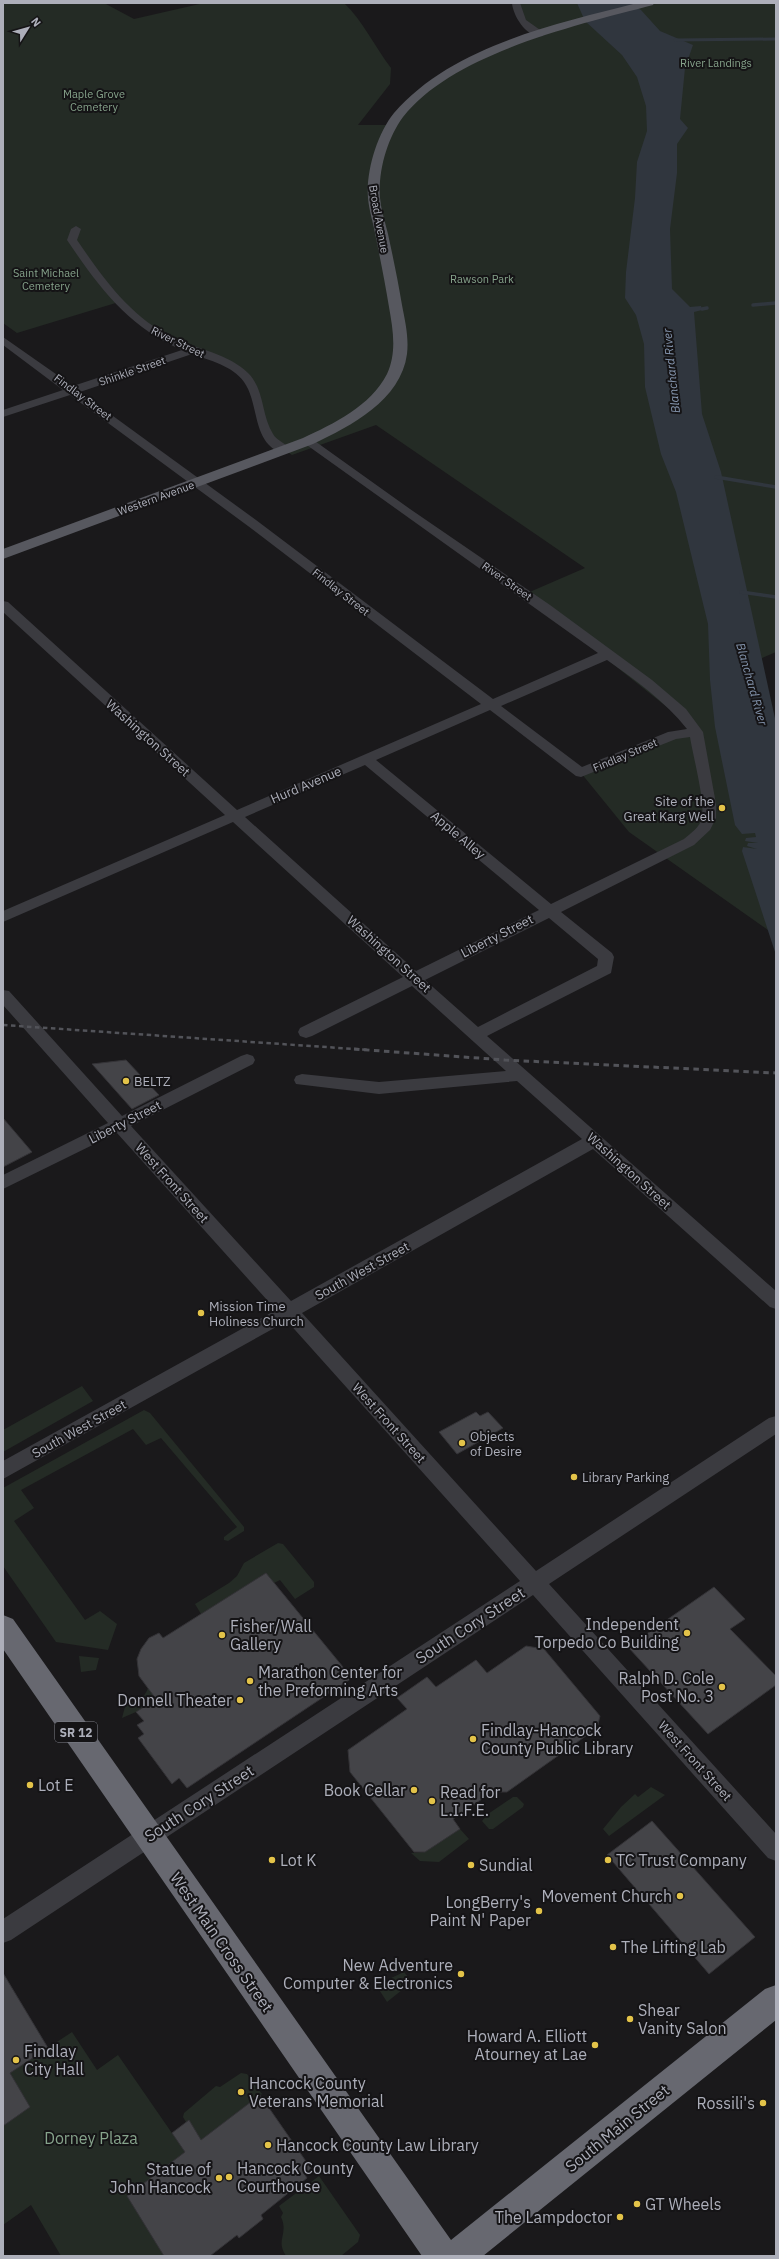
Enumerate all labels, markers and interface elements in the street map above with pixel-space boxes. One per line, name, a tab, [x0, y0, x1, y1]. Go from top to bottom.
north arrow	[8, 8, 48, 48]
text: N	[28, 15, 44, 29]
park label: River Landings	[680, 56, 752, 70]
park label: Maple Grove Cemetery	[63, 87, 125, 114]
street label: Broad Avenue	[366, 184, 392, 254]
park label: Saint Michael Cemetery	[13, 266, 79, 293]
park label: Rawson Park	[450, 272, 514, 286]
street label: River Street	[149, 323, 207, 361]
water label: Blanchard River	[659, 327, 683, 414]
street label: Shinkle Street	[97, 353, 167, 389]
street label: Findlay Street	[51, 371, 115, 423]
street label: Western Avenue	[116, 478, 196, 518]
street label: River Street	[479, 559, 535, 603]
street label: Findlay Street	[310, 565, 372, 619]
water label: Blanchard River	[733, 641, 771, 728]
street label: Washington Street	[102, 696, 194, 780]
street label: Findlay Street	[591, 735, 659, 775]
street label: Hurd Avenue	[268, 762, 344, 808]
place label: Site of the Great Karg Well	[624, 793, 714, 825]
marker: Site of the Great Karg Well	[717, 803, 727, 813]
street label: Apple Alley	[427, 807, 489, 863]
street label: Liberty Street	[458, 910, 536, 962]
street label: Washington Street	[343, 912, 435, 996]
place label: BELTZ	[134, 1073, 171, 1090]
marker: BELTZ	[121, 1076, 131, 1086]
street label: Liberty Street	[86, 1096, 164, 1148]
street label: Washington Street	[583, 1129, 675, 1213]
street label: West Front Street	[132, 1139, 212, 1227]
street label: South West Street	[312, 1238, 412, 1304]
place label: Mission Time Holiness Church	[209, 1298, 304, 1330]
marker: Mission Time Holiness Church	[196, 1308, 206, 1318]
street label: West Front Street	[349, 1379, 429, 1467]
street label: South West Street	[29, 1396, 129, 1462]
place label: Objects of Desire	[470, 1428, 522, 1460]
marker: Objects of Desire	[457, 1438, 467, 1448]
place label: Library Parking	[582, 1469, 669, 1486]
marker: Library Parking	[569, 1472, 579, 1482]
street label: South Cory Street	[412, 1582, 528, 1668]
place label: Independent Torpedo Co Building	[535, 1614, 680, 1652]
place label: Fisher/Wall Gallery	[230, 1616, 312, 1654]
marker: Independent Torpedo Co Building	[682, 1628, 692, 1638]
marker: Fisher/Wall Gallery	[217, 1630, 227, 1640]
place label: Marathon Center for the Preforming Arts	[258, 1662, 402, 1700]
place label: Ralph D. Cole Post No. 3	[618, 1668, 714, 1706]
marker: Marathon Center for the Preforming Arts	[245, 1676, 255, 1686]
marker: Ralph D. Cole Post No. 3	[717, 1682, 727, 1692]
place label: Donnell Theater	[117, 1690, 232, 1710]
marker: Donnell Theater	[235, 1695, 245, 1705]
street label: West Front Street	[655, 1717, 735, 1805]
place label: Findlay-Hancock County Public Library	[481, 1720, 633, 1758]
road number: SR 12	[55, 1722, 97, 1742]
marker: Findlay-Hancock County Public Library	[468, 1734, 478, 1744]
street label: South Cory Street	[141, 1760, 257, 1846]
place label: Lot E	[38, 1775, 74, 1795]
marker: Lot E	[25, 1780, 35, 1790]
place label: Book Cellar	[324, 1780, 406, 1800]
place label: Read for L.I.F.E.	[440, 1782, 500, 1820]
marker: Book Cellar	[409, 1785, 419, 1795]
marker: Read for L.I.F.E.	[427, 1796, 437, 1806]
place label: Lot K	[280, 1850, 316, 1870]
place label: TC Trust Company	[616, 1850, 747, 1870]
marker: Lot K	[267, 1855, 277, 1865]
place label: Sundial	[479, 1855, 533, 1875]
marker: TC Trust Company	[603, 1855, 613, 1865]
marker: Sundial	[466, 1860, 476, 1870]
street label: West Main Cross Street	[166, 1868, 278, 2016]
place label: Movement Church	[541, 1886, 672, 1906]
marker: Movement Church	[675, 1891, 685, 1901]
place label: LongBerry's Paint N' Paper	[429, 1892, 531, 1930]
marker: LongBerry's Paint N' Paper	[534, 1906, 544, 1916]
place label: The Lifting Lab	[621, 1937, 726, 1957]
marker: The Lifting Lab	[608, 1942, 618, 1952]
place label: New Adventure Computer & Electronics	[283, 1955, 453, 1993]
marker: New Adventure Computer & Electronics	[456, 1969, 466, 1979]
place label: Shear Vanity Salon	[638, 2000, 727, 2038]
marker: Shear Vanity Salon	[625, 2014, 635, 2024]
place label: Howard A. Elliott Atourney at Lae	[467, 2026, 587, 2064]
marker: Howard A. Elliott Atourney at Lae	[590, 2040, 600, 2050]
place label: Findlay City Hall	[24, 2041, 84, 2079]
marker: Findlay City Hall	[11, 2055, 21, 2065]
place label: Hancock County Veterans Memorial	[249, 2073, 384, 2111]
street label: South Main Street	[561, 2080, 673, 2176]
marker: Hancock County Veterans Memorial	[236, 2087, 246, 2097]
place label: Rossili's	[697, 2093, 755, 2113]
marker: Rossili's	[758, 2098, 768, 2108]
park label: Dorney Plaza	[44, 2128, 138, 2148]
place label: Hancock County Law Library	[276, 2135, 479, 2155]
marker: Hancock County Law Library	[263, 2140, 273, 2150]
place label: Hancock County Courthouse	[237, 2158, 354, 2196]
place label: Statue of John Hancock	[110, 2159, 212, 2197]
marker: Hancock County Courthouse	[224, 2172, 234, 2182]
marker: Statue of John Hancock	[214, 2173, 224, 2183]
place label: GT Wheels	[645, 2194, 722, 2214]
marker: GT Wheels	[632, 2199, 642, 2209]
place label: The Lampdoctor	[495, 2207, 612, 2227]
marker: The Lampdoctor	[615, 2212, 625, 2222]

